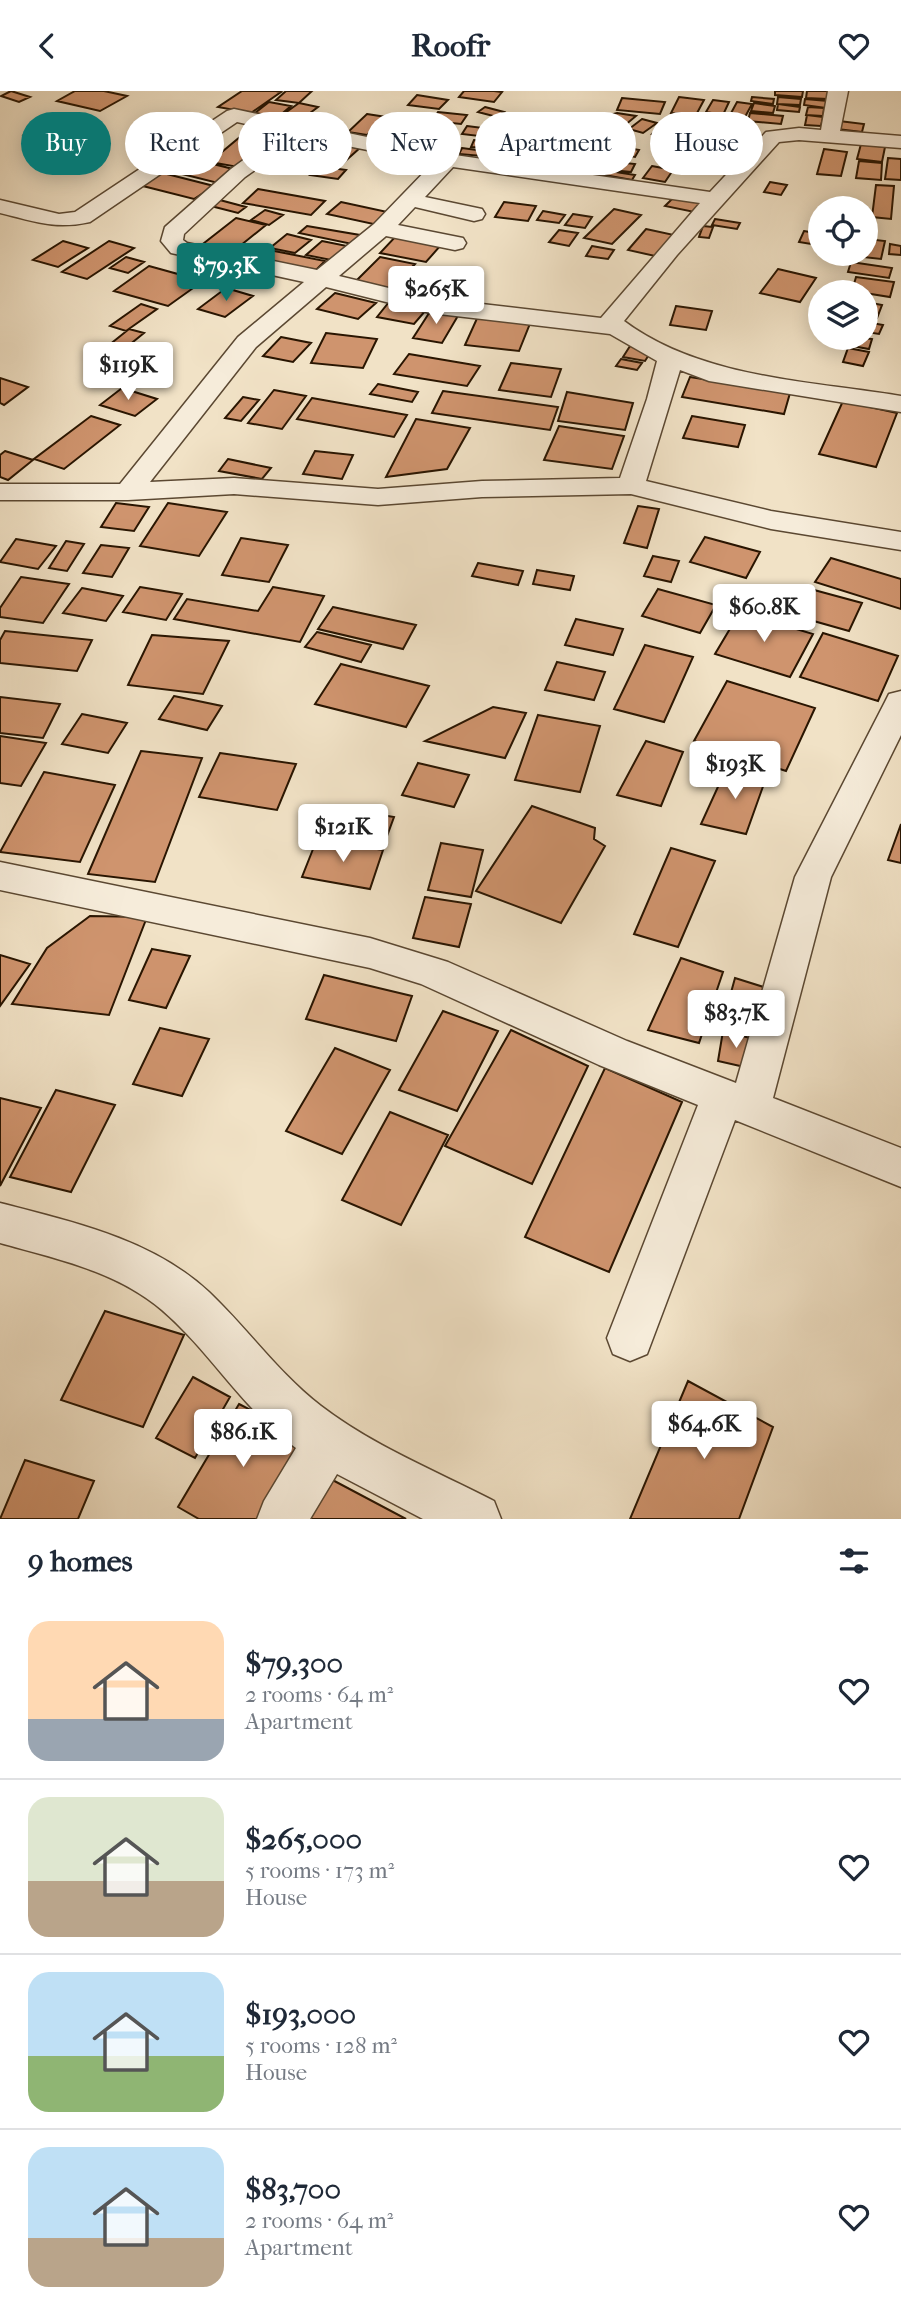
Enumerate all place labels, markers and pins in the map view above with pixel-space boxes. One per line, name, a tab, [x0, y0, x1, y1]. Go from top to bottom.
pin: $79.3K	[169, 243, 283, 303]
pin: $265K	[387, 267, 485, 326]
pin: $119K	[79, 343, 177, 402]
pin: $60.8K	[707, 585, 821, 644]
pin: $193K	[686, 741, 784, 801]
pin: $121K	[294, 805, 392, 864]
pin: $83.7K	[679, 991, 793, 1050]
pin: $64.6K	[647, 1401, 761, 1461]
pin: $86.1K	[186, 1409, 300, 1469]

